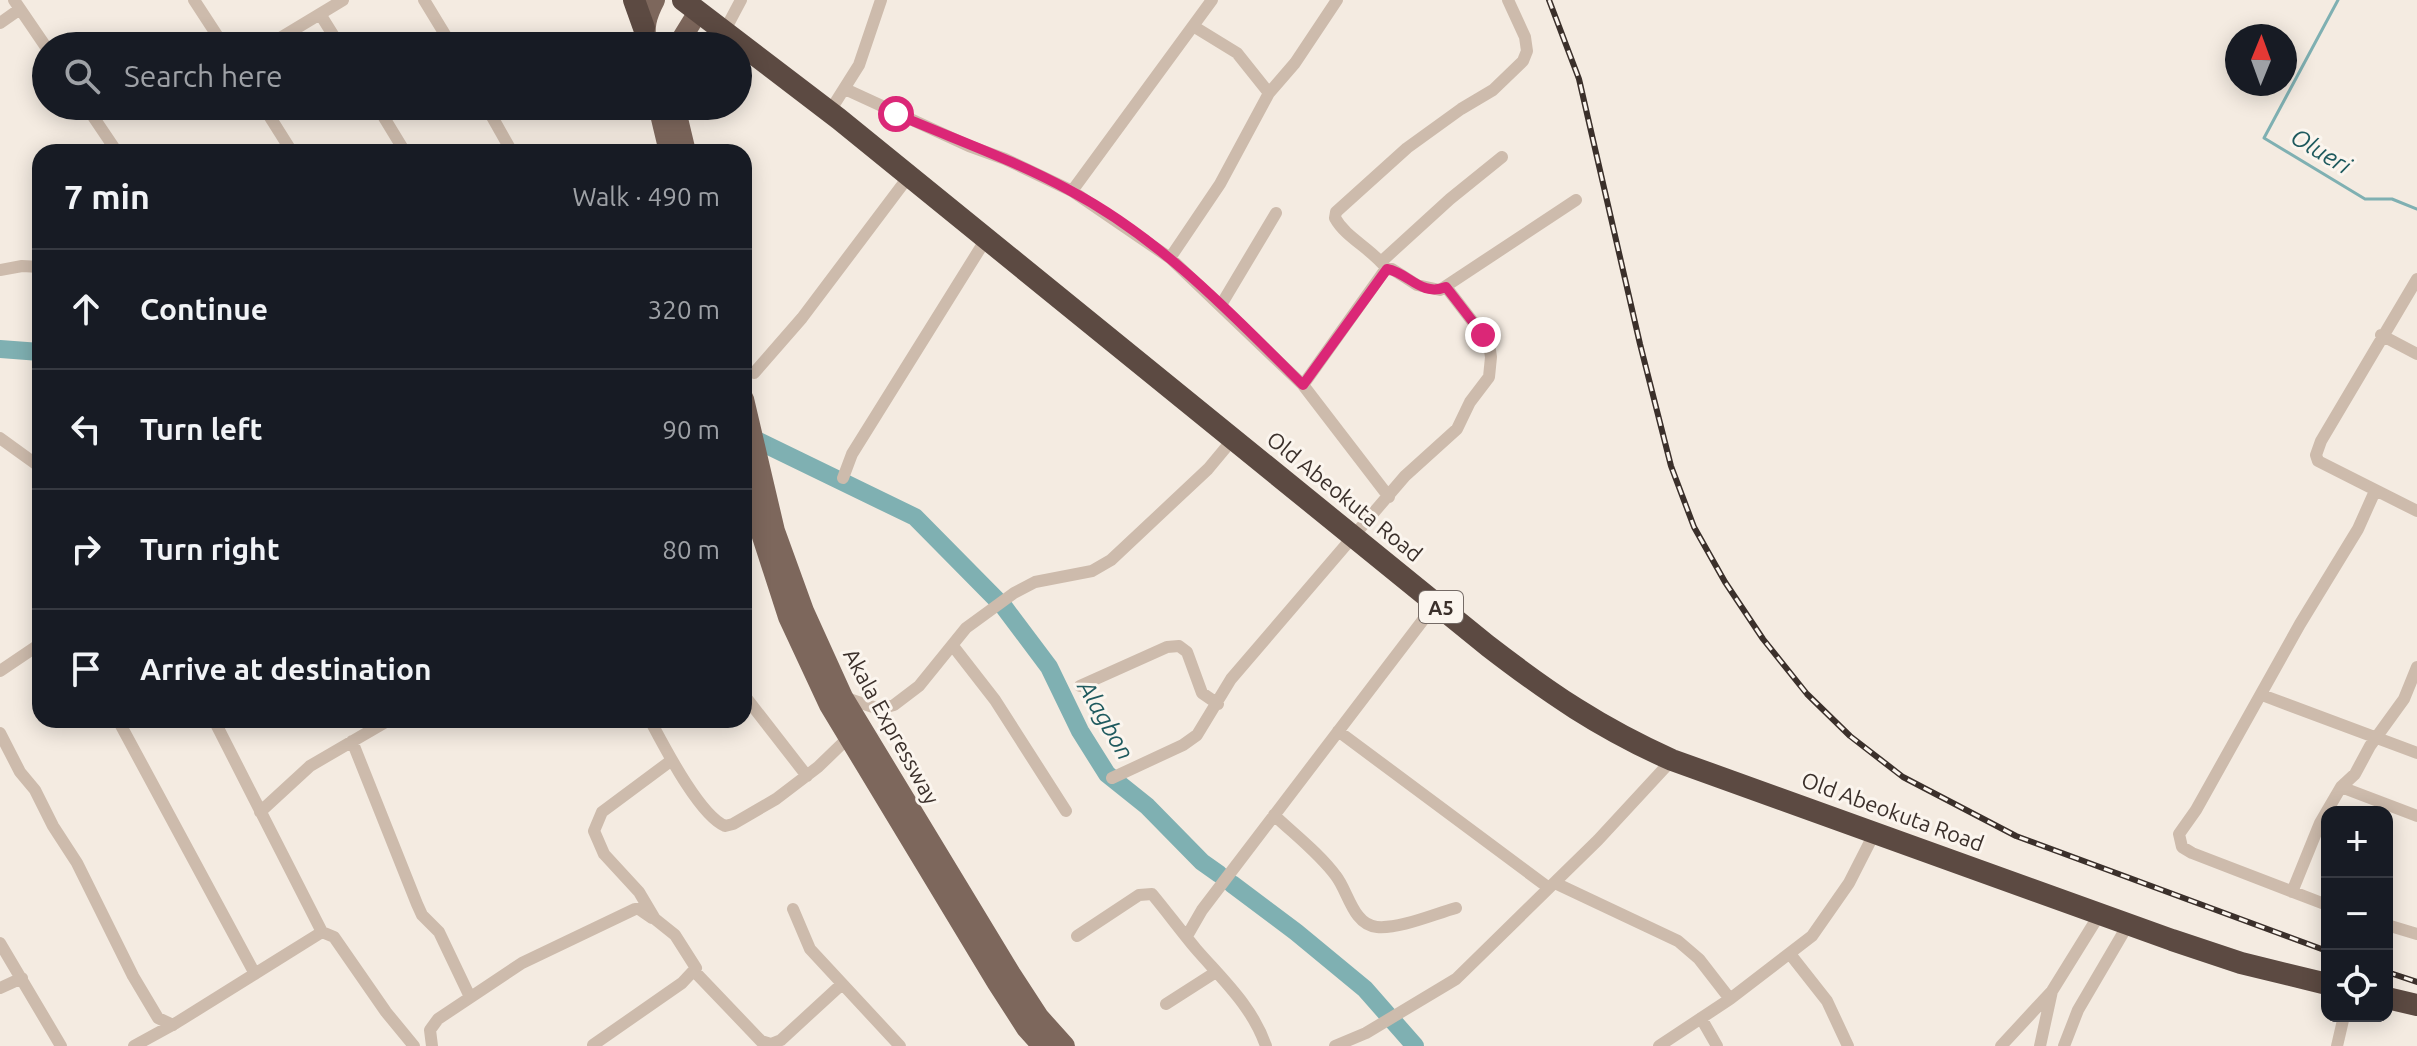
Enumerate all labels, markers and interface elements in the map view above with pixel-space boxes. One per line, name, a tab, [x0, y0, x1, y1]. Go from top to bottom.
north arrow	[2225, 24, 2297, 96]
search box	[32, 32, 752, 120]
icon: search	[60, 54, 104, 98]
text: Search here	[124, 59, 283, 93]
route start	[878, 96, 914, 132]
water label: Olueri	[2286, 123, 2357, 180]
text: 7 min	[64, 177, 150, 215]
text: Walk · 490 m	[572, 182, 720, 211]
icon: ahead	[64, 287, 108, 331]
text: Continue	[140, 292, 268, 326]
text: 320 m	[648, 295, 720, 324]
route end	[1465, 317, 1501, 353]
icon: left	[64, 407, 108, 451]
text: Turn left	[140, 412, 262, 446]
text: 90 m	[662, 415, 720, 444]
street label: Old Abeokuta Road	[1262, 426, 1428, 566]
icon: right	[64, 527, 108, 571]
text: Turn right	[140, 532, 280, 566]
text: 80 m	[662, 535, 720, 564]
road number: A5	[1419, 591, 1463, 623]
street label: Akala Expressway	[839, 644, 945, 808]
icon: arrive	[64, 647, 108, 691]
text: Arrive at destination	[140, 652, 432, 686]
water label: Alagbon	[1072, 675, 1139, 764]
street label: Old Abeokuta Road	[1798, 766, 1988, 856]
map controls	[2321, 806, 2393, 1022]
button: +	[2321, 806, 2393, 878]
button: −	[2321, 878, 2393, 950]
button: locate	[2321, 950, 2393, 1022]

